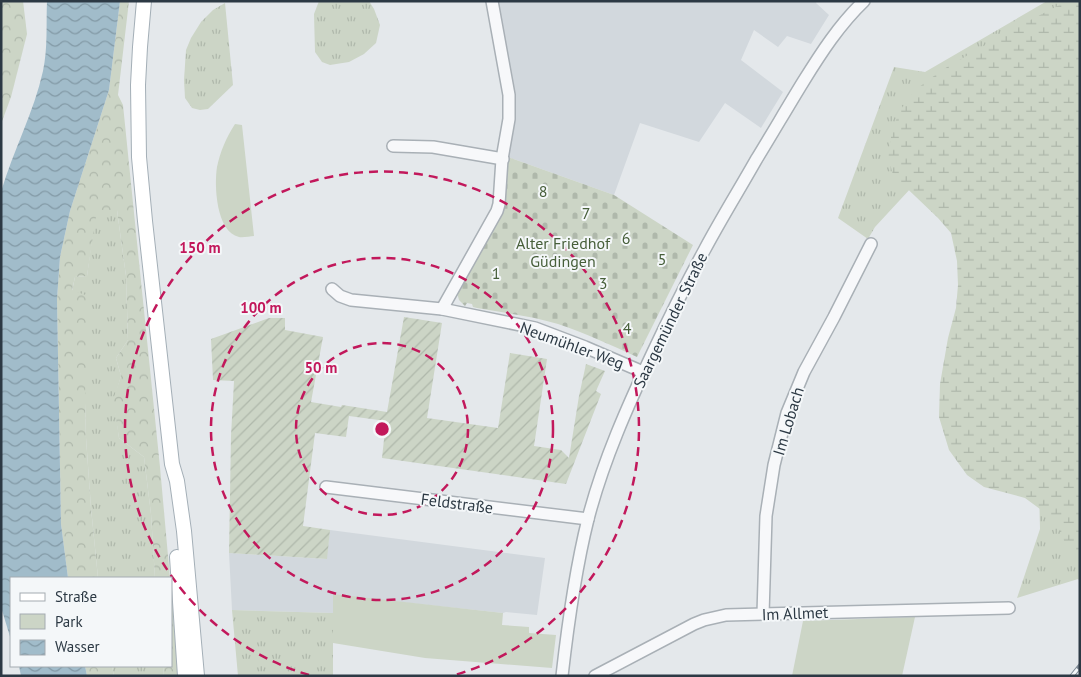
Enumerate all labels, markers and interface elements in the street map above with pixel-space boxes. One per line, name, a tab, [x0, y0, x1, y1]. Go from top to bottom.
park label: 8	[539, 181, 547, 201]
park label: 7	[582, 203, 590, 223]
park label: 6	[622, 228, 630, 248]
park label: Alter Friedhof Güdingen	[516, 233, 611, 271]
text: 150 m	[179, 238, 221, 257]
street label: Saargemünder Straße	[629, 249, 711, 391]
park label: 5	[658, 249, 666, 269]
park label: 1	[492, 263, 500, 283]
park label: 3	[599, 273, 607, 293]
text: 100 m	[240, 298, 282, 317]
street label: Neumühler Weg	[517, 317, 627, 373]
park label: 4	[623, 318, 632, 338]
text: 50 m	[305, 358, 337, 377]
street label: Im Lobach	[768, 384, 808, 458]
centre of rings	[373, 420, 391, 438]
street label: Feldstraße	[420, 489, 494, 517]
legend	[10, 577, 172, 667]
text: Straße	[55, 587, 97, 606]
street label: Im Allmet	[761, 602, 829, 624]
text: Park	[55, 612, 83, 631]
text: Wasser	[55, 637, 100, 656]

